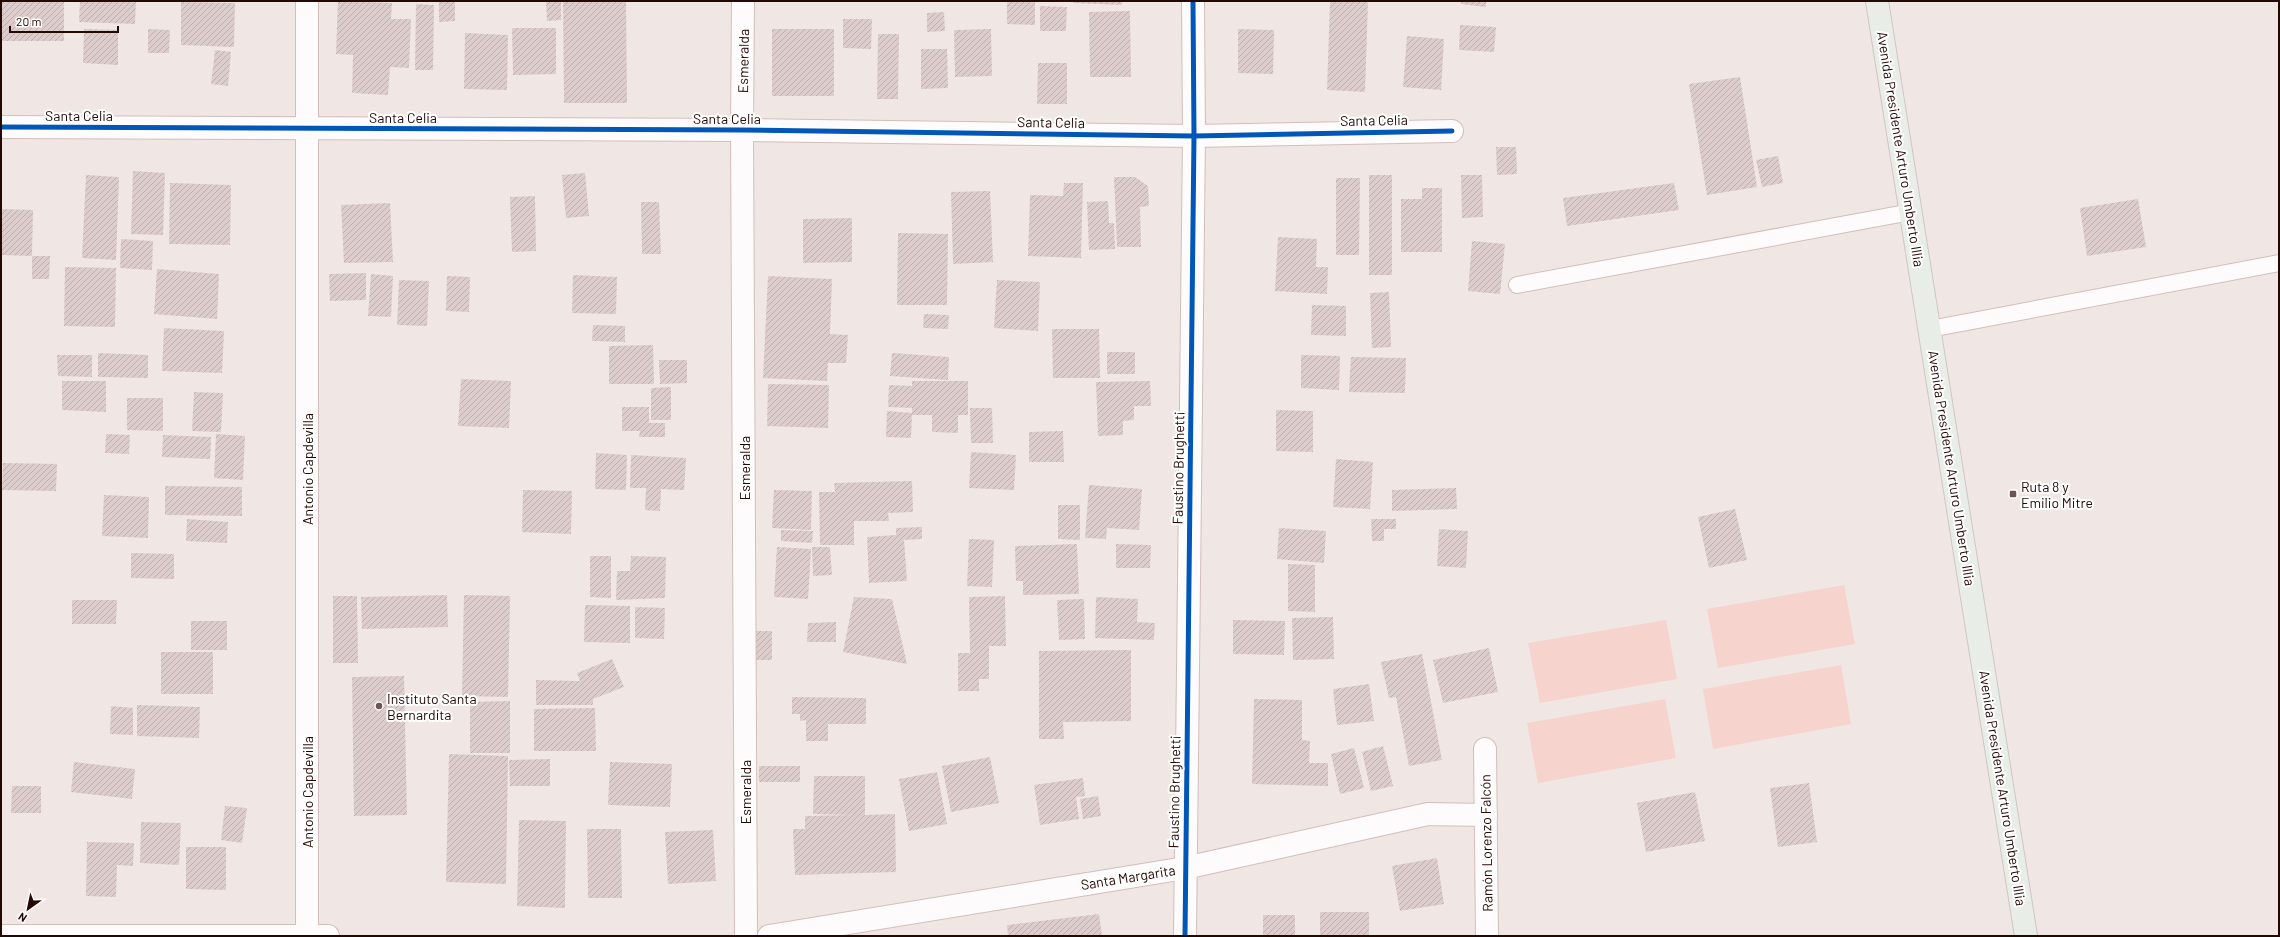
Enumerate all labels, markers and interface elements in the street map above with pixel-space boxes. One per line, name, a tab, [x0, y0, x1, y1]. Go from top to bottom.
scale bar	[10, 8, 118, 34]
text: 20 m	[16, 14, 42, 28]
street label: Esmeralda	[734, 29, 752, 93]
street label: Avenida Presidente Arturo Umberto Illia	[1874, 30, 1928, 268]
street label: Santa Celia	[45, 107, 113, 124]
street label: Santa Celia	[369, 109, 437, 126]
street label: Santa Celia	[693, 110, 761, 127]
street label: Santa Celia	[1340, 111, 1408, 129]
street label: Santa Celia	[1017, 113, 1085, 131]
street label: Avenida Presidente Arturo Umberto Illia	[1925, 349, 1979, 587]
street label: Faustino Brughetti	[1169, 411, 1187, 525]
street label: Antonio Capdevilla	[299, 413, 316, 525]
street label: Esmeralda	[736, 436, 753, 500]
place label: Ruta 8 y Emilio Mitre	[2021, 478, 2093, 511]
marker: Ruta 8 y Emilio Mitre	[2008, 489, 2018, 499]
street label: Avenida Presidente Arturo Umberto Illia	[1976, 669, 2030, 907]
place label: Instituto Santa Bernardita	[387, 690, 477, 723]
marker: Instituto Santa Bernardita	[374, 701, 384, 711]
street label: Faustino Brughetti	[1165, 735, 1183, 849]
street label: Antonio Capdevilla	[299, 736, 316, 848]
street label: Esmeralda	[737, 760, 754, 824]
street label: Ramón Lorenzo Falcón	[1476, 774, 1496, 912]
street label: Santa Margarita	[1079, 861, 1177, 893]
north arrow	[8, 889, 48, 929]
text: N	[16, 910, 29, 925]

